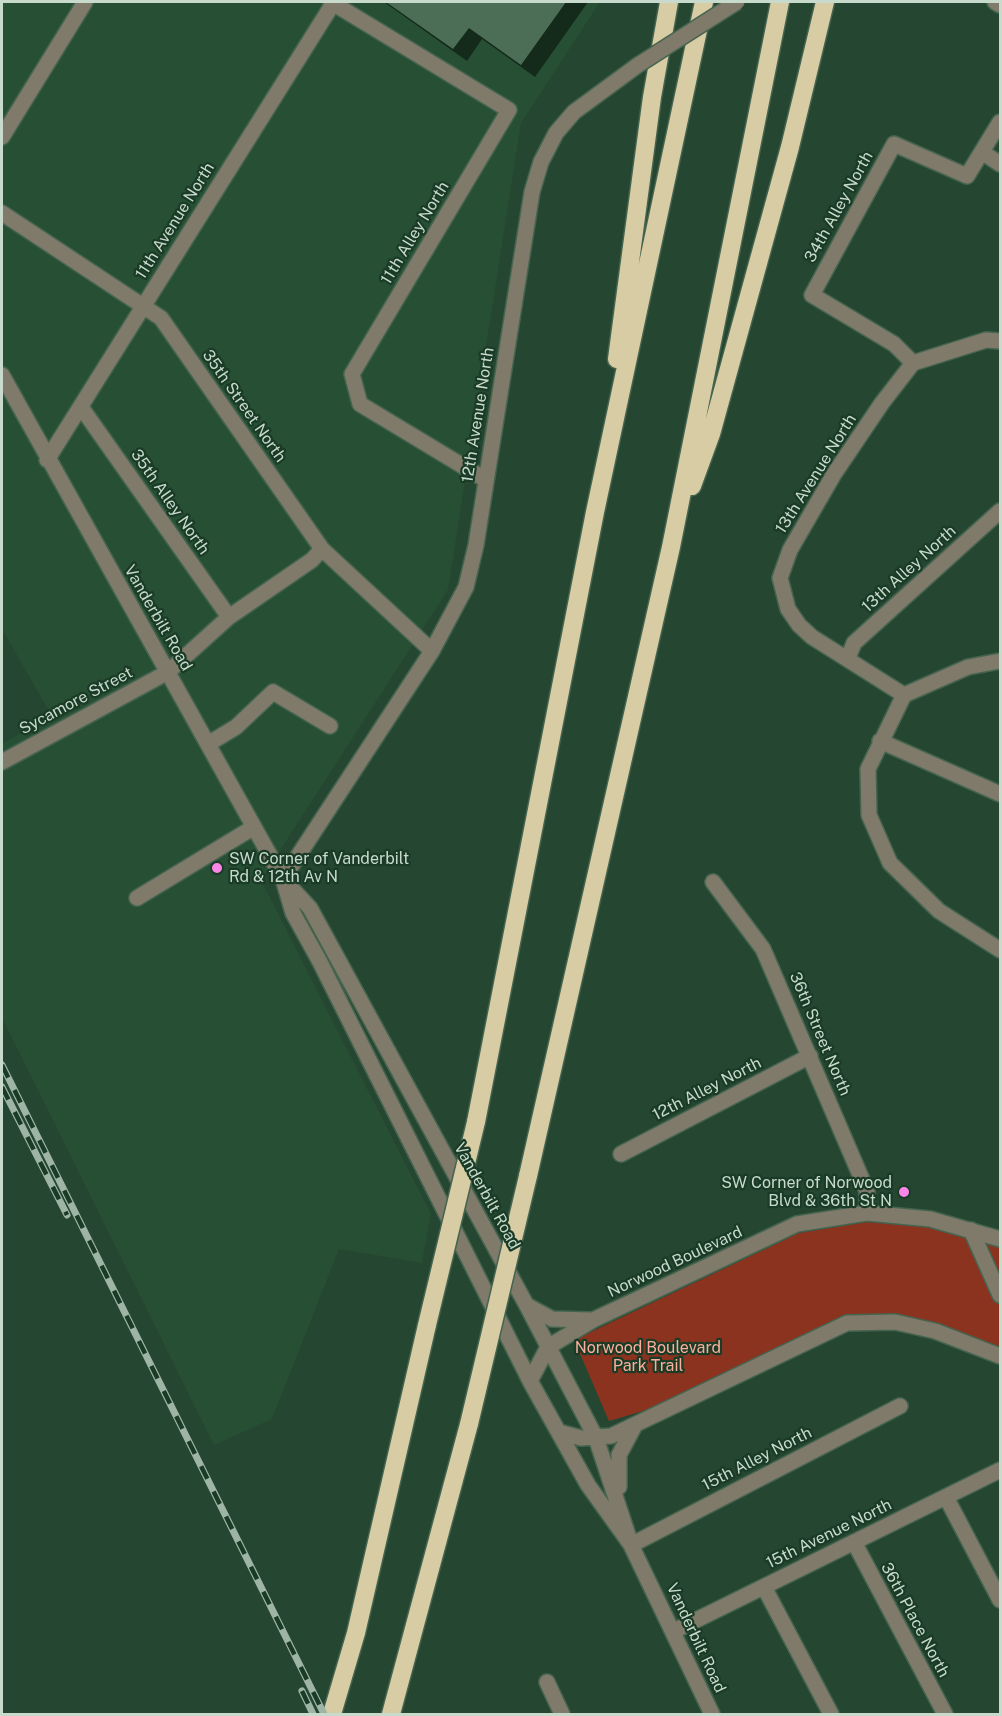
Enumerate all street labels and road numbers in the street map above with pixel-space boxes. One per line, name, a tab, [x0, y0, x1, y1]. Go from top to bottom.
street label: 34th Alley North	[801, 148, 877, 266]
street label: 11th Avenue North	[131, 159, 219, 283]
street label: 11th Alley North	[377, 178, 453, 288]
street label: 35th Street North	[198, 346, 290, 466]
street label: 12th Avenue North	[458, 346, 498, 484]
street label: 13th Avenue North	[771, 411, 861, 537]
street label: 35th Alley North	[127, 446, 213, 558]
street label: 13th Alley North	[858, 522, 960, 616]
street label: Vanderbilt Road	[120, 562, 196, 674]
street label: Sycamore Street	[16, 663, 136, 739]
street label: 36th Street North	[785, 969, 855, 1099]
street label: 12th Alley North	[649, 1053, 765, 1125]
street label: Vanderbilt Road	[450, 1139, 524, 1253]
street label: Norwood Boulevard	[605, 1222, 745, 1302]
street label: 15th Alley North	[699, 1423, 815, 1495]
street label: 15th Avenue North	[763, 1495, 895, 1573]
street label: 36th Place North	[877, 1559, 953, 1681]
street label: Vanderbilt Road	[662, 1580, 730, 1696]

